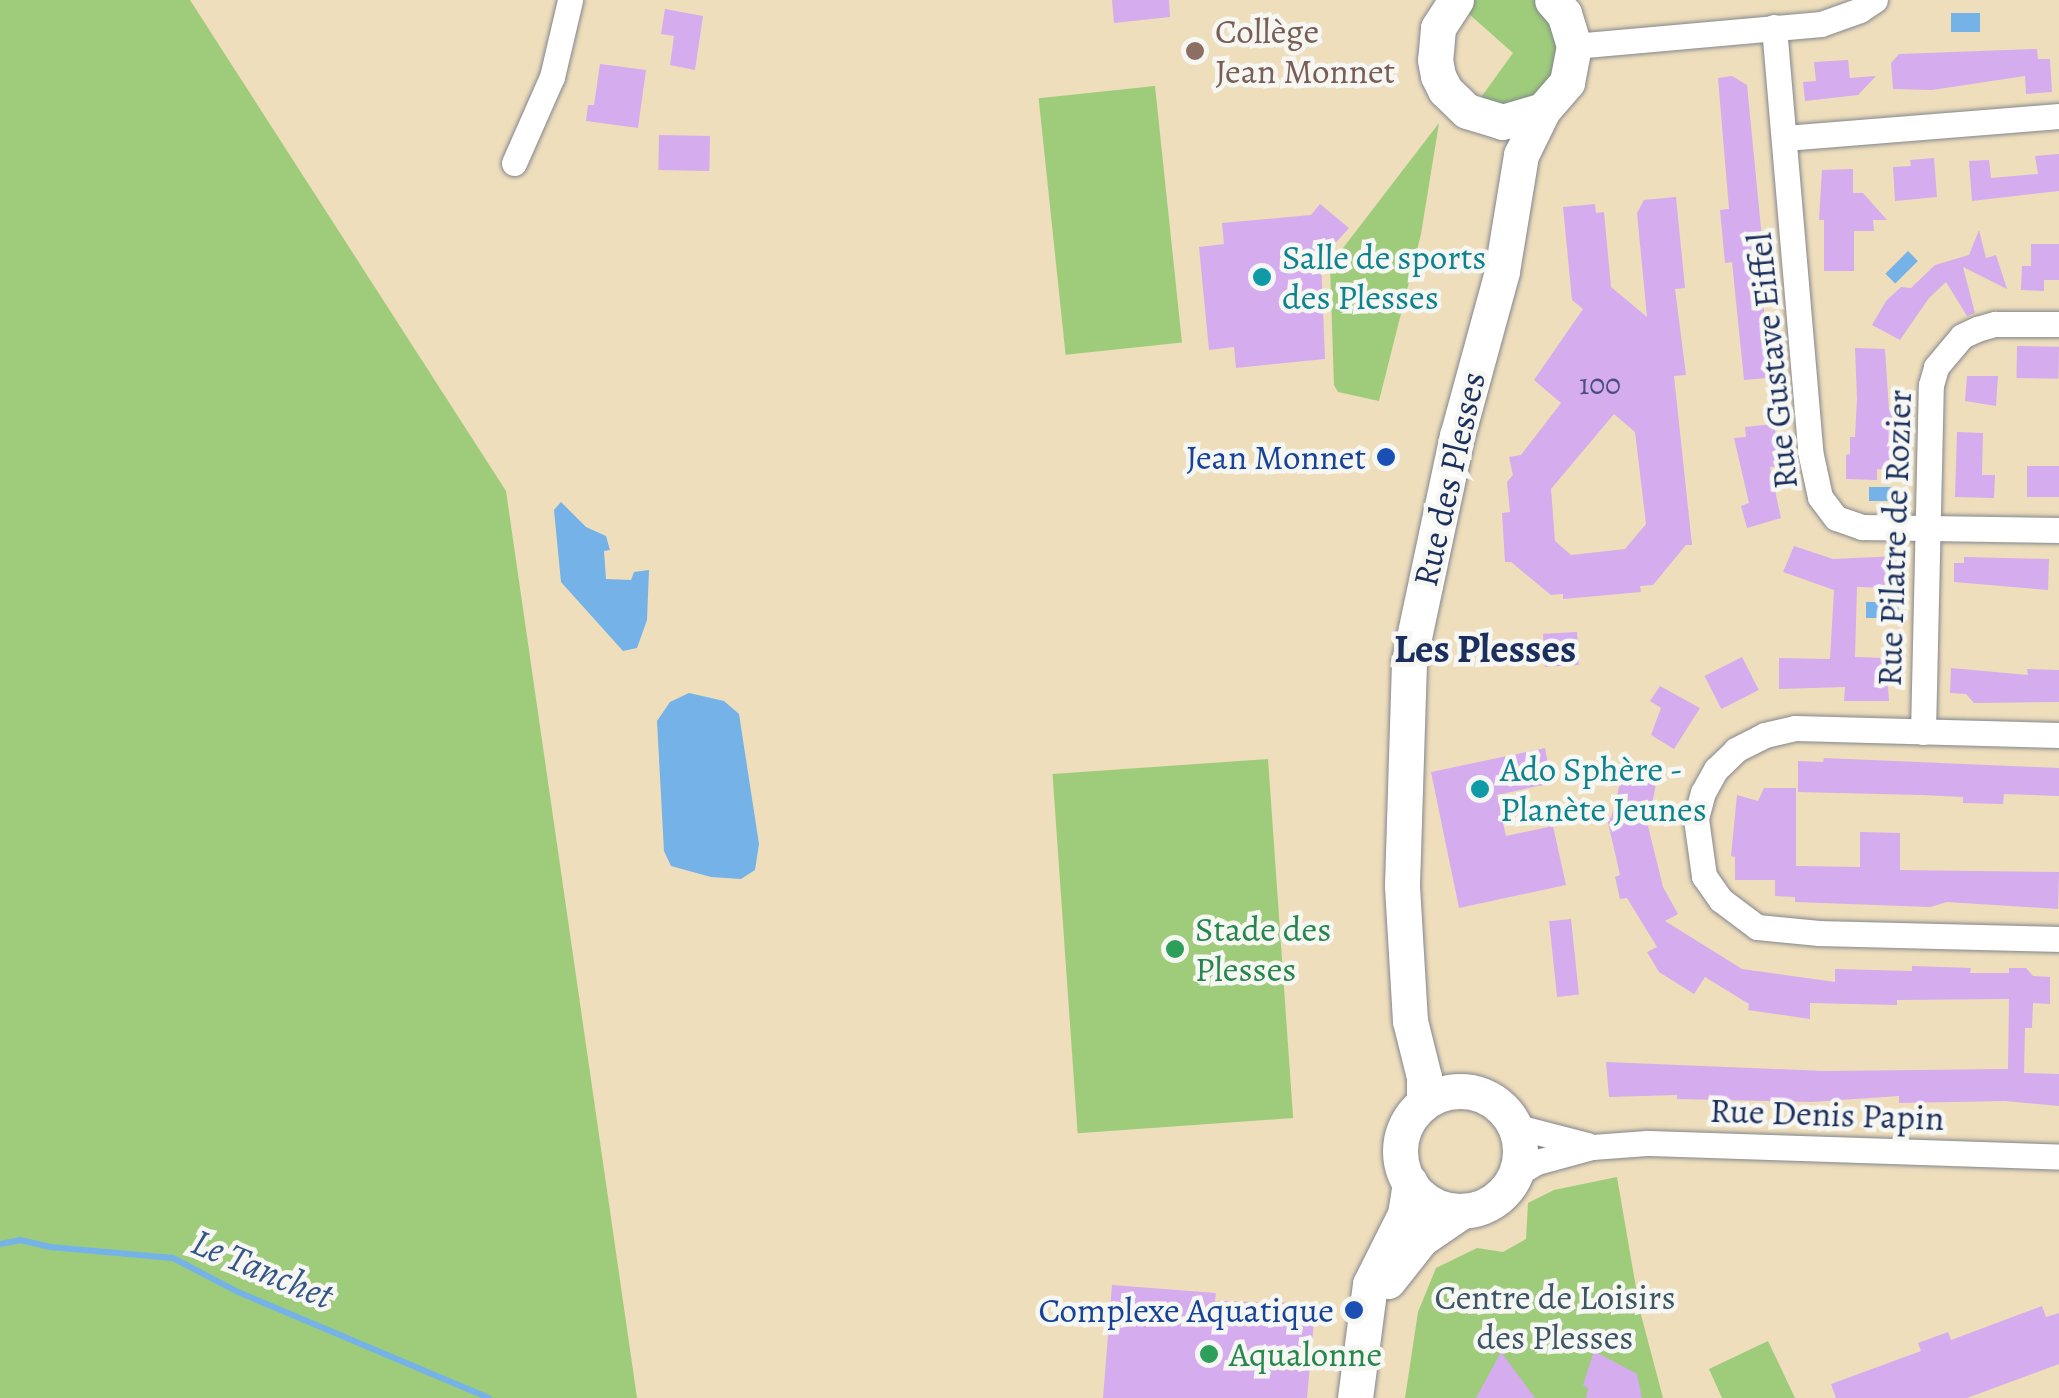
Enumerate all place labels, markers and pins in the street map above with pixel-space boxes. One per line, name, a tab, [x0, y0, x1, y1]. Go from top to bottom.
place label: Collège Jean Monnet	[1215, 10, 1395, 92]
marker: Collège Jean Monnet	[1184, 40, 1206, 62]
place label: Salle de sports des Plesses	[1282, 236, 1486, 318]
marker: Salle de sports des Plesses	[1251, 266, 1273, 288]
place label: Jean Monnet	[1186, 436, 1366, 478]
marker: Jean Monnet	[1375, 446, 1397, 468]
place label: Ado Sphère - Planète Jeunes	[1500, 748, 1707, 830]
marker: Ado Sphère - Planète Jeunes	[1469, 778, 1491, 800]
place label: Stade des Plesses	[1195, 908, 1331, 990]
marker: Stade des Plesses	[1164, 938, 1186, 960]
place label: Complexe Aquatique	[1038, 1289, 1334, 1331]
marker: Complexe Aquatique	[1343, 1299, 1365, 1321]
place label: Aqualonne	[1229, 1333, 1382, 1375]
marker: Aqualonne	[1198, 1343, 1220, 1365]

